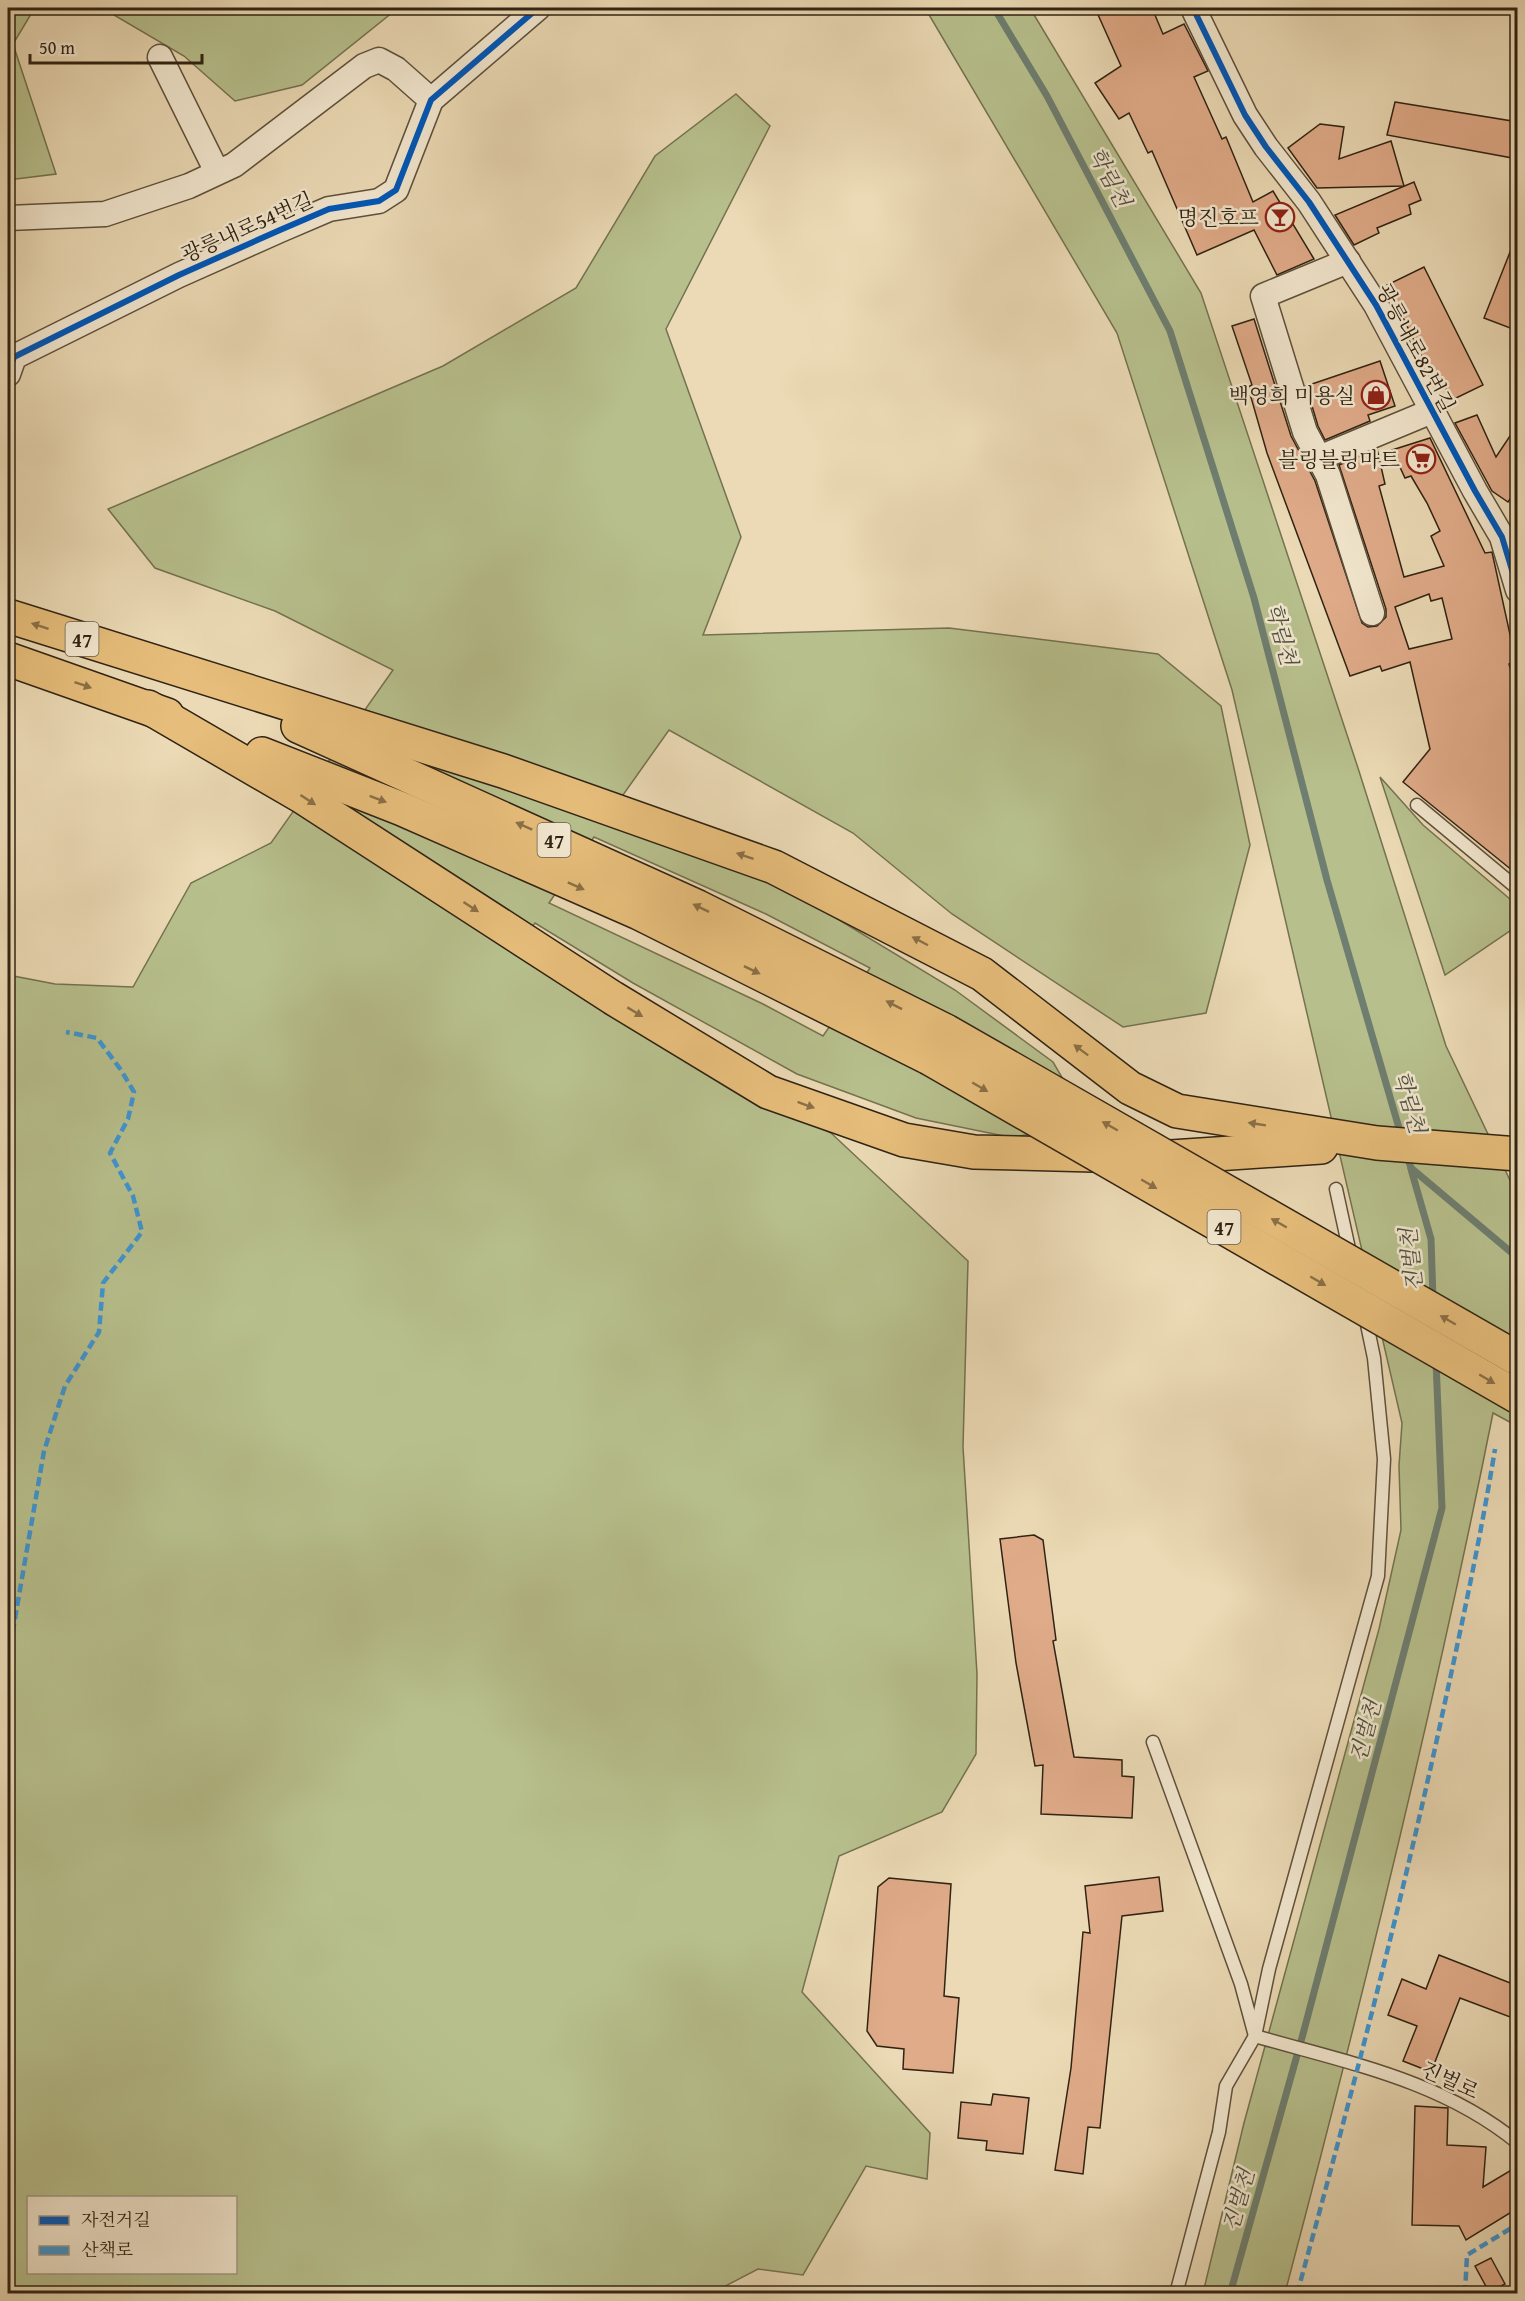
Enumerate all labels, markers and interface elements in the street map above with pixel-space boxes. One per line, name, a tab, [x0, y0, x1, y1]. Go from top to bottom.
scale bar	[30, 27, 202, 65]
text: 50 m	[39, 34, 75, 61]
water label: 학림천	[1081, 141, 1140, 214]
street label: 광릉내로54번길	[176, 184, 318, 270]
bar icon: 명진호프	[1264, 201, 1296, 233]
place label: 명진호프	[1178, 202, 1259, 233]
street label: 광릉내로82번길	[1369, 278, 1463, 418]
shop icon: 백영희 미용실	[1360, 379, 1392, 411]
place label: 백영희 미용실	[1229, 380, 1355, 411]
supermarket icon: 블링블링마트	[1405, 443, 1437, 475]
place label: 블링블링마트	[1278, 444, 1400, 475]
water label: 학림천	[1258, 599, 1306, 671]
one-way arrow	[31, 621, 49, 630]
road number: 47	[66, 622, 98, 656]
one-way arrow	[74, 681, 92, 690]
one-way arrow	[299, 795, 316, 806]
one-way arrow	[369, 795, 387, 805]
one-way arrow	[514, 821, 532, 831]
road number: 47	[538, 823, 570, 857]
one-way arrow	[736, 851, 754, 861]
one-way arrow	[567, 881, 585, 891]
one-way arrow	[463, 901, 479, 912]
one-way arrow	[692, 904, 709, 913]
one-way arrow	[911, 937, 928, 946]
one-way arrow	[743, 964, 761, 974]
one-way arrow	[885, 1000, 902, 1010]
one-way arrow	[627, 1007, 644, 1017]
one-way arrow	[1073, 1045, 1088, 1057]
water label: 학림천	[1386, 1067, 1435, 1139]
one-way arrow	[972, 1082, 989, 1092]
one-way arrow	[797, 1101, 815, 1110]
one-way arrow	[1247, 1119, 1266, 1128]
one-way arrow	[1102, 1120, 1118, 1131]
one-way arrow	[1141, 1179, 1158, 1189]
road number: 47	[1208, 1210, 1240, 1244]
one-way arrow	[1270, 1218, 1287, 1228]
water label: 진벌천	[1392, 1225, 1430, 1293]
one-way arrow	[1310, 1276, 1326, 1287]
one-way arrow	[1440, 1315, 1457, 1325]
one-way arrow	[1479, 1374, 1496, 1384]
water label: 진벌천	[1341, 1694, 1389, 1766]
street label: 진벌로	[1416, 2053, 1484, 2107]
water label: 진벌천	[1214, 2163, 1263, 2235]
legend	[27, 2196, 237, 2274]
text: 자전거길	[81, 2206, 151, 2233]
text: 산책로	[81, 2236, 133, 2263]

